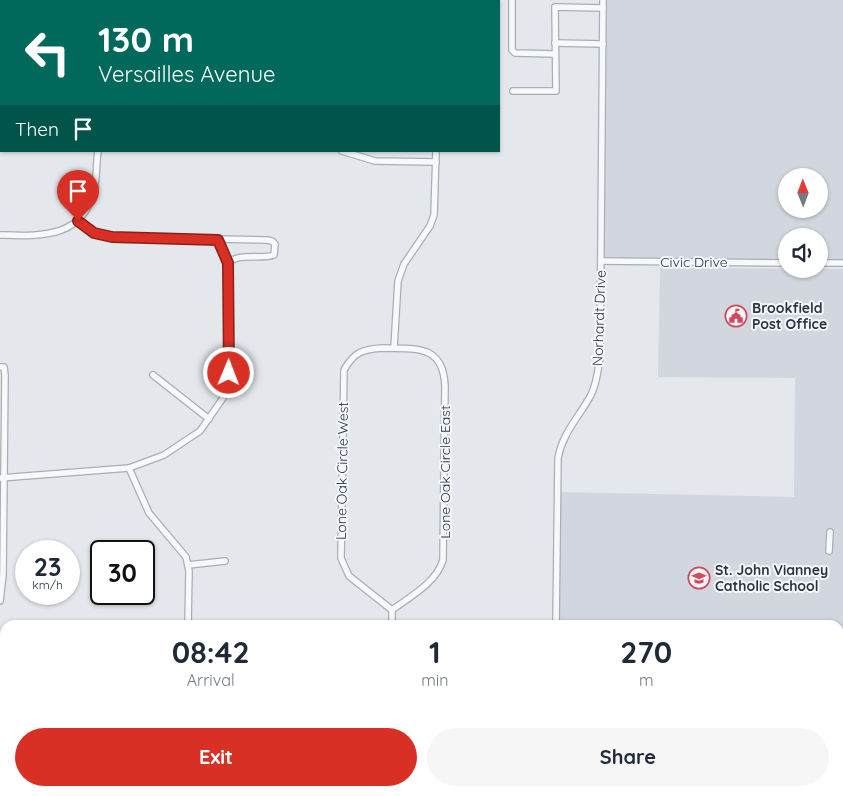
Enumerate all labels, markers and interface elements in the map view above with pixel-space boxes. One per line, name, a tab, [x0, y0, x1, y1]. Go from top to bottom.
text: 130 m	[98, 17, 194, 61]
icon: left	[15, 20, 80, 85]
text: Versailles Avenue	[98, 60, 275, 88]
icon: arrive	[69, 115, 97, 143]
text: Then	[15, 117, 59, 141]
north arrow	[778, 168, 828, 218]
map controls	[778, 168, 828, 278]
pin	[57, 170, 99, 221]
icon: arrive	[64, 177, 92, 205]
button: sound	[778, 228, 828, 278]
street label: Civic Drive	[660, 253, 728, 271]
street label: Norhardt Drive	[588, 269, 610, 366]
place label: Brookfield Post Office	[752, 299, 827, 333]
public building icon: Brookfield Post Office	[724, 304, 748, 328]
position arrow	[202, 346, 254, 398]
street label: Lone Oak Circle West	[332, 402, 352, 540]
street label: Lone Oak Circle East	[436, 405, 454, 539]
speed limit sign: 30	[90, 540, 155, 605]
text: 23	[34, 551, 61, 582]
place label: St. John Vianney Catholic School	[715, 561, 828, 595]
school or university icon: St. John Vianney Catholic School	[687, 566, 711, 590]
text: km/h	[32, 577, 63, 592]
text: 08:42	[172, 633, 250, 671]
text: 1	[429, 633, 441, 671]
text: 270	[620, 633, 672, 671]
text: Arrival	[187, 670, 235, 690]
text: min	[421, 670, 449, 690]
text: m	[639, 670, 654, 690]
button: Exit	[15, 728, 417, 786]
button: Share	[427, 728, 829, 786]

